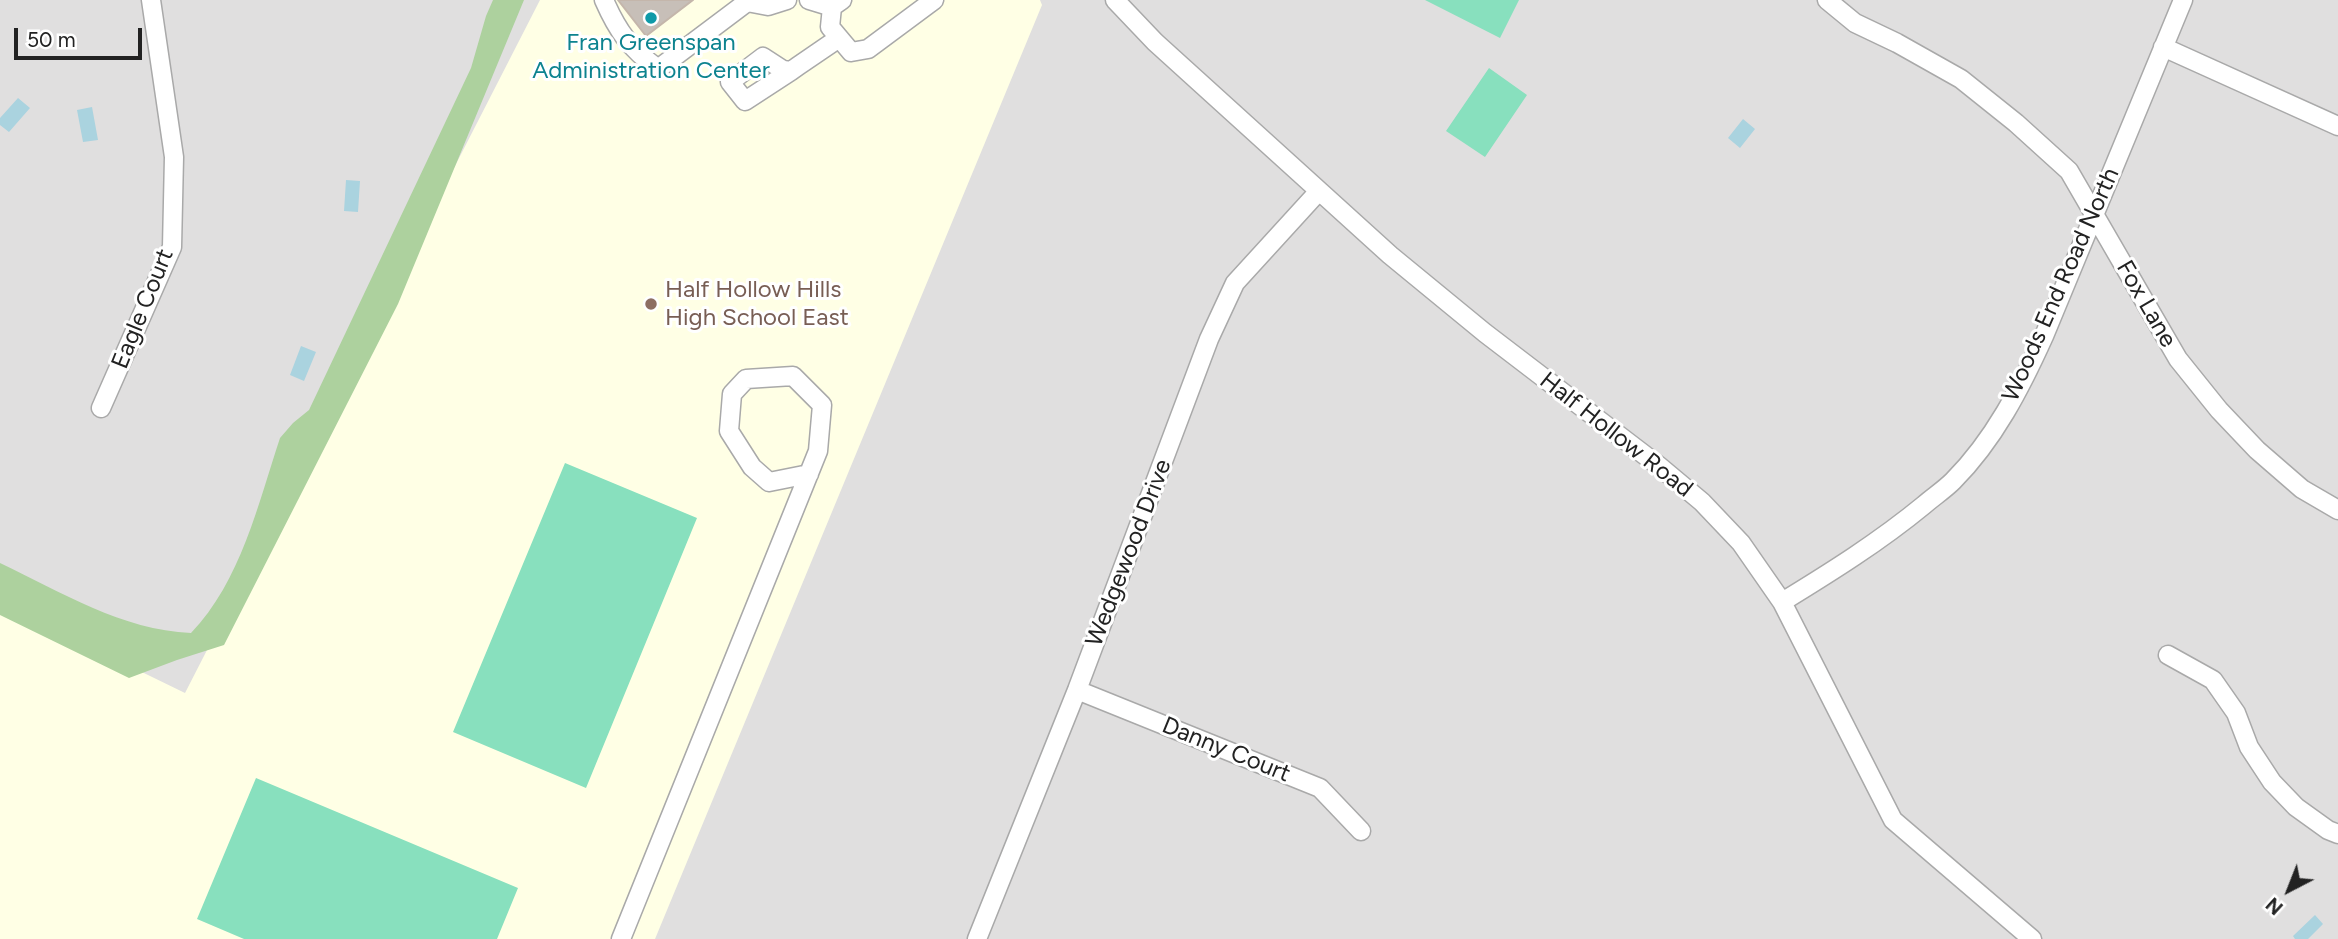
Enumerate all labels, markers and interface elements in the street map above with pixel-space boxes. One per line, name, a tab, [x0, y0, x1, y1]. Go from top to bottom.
marker: Fran Greenspan Administration Center	[643, 10, 659, 26]
scale bar	[18, 14, 145, 58]
text: 50 m	[27, 27, 76, 52]
place label: Fran Greenspan Administration Center	[532, 29, 770, 85]
street label: Woods End Road North	[1996, 164, 2126, 406]
street label: Eagle Court	[106, 245, 180, 373]
street label: Fox Lane	[2110, 256, 2182, 352]
place label: Half Hollow Hills High School East	[665, 276, 849, 332]
marker: Half Hollow Hills High School East	[643, 296, 659, 312]
street label: Half Hollow Road	[1534, 366, 1698, 504]
street label: Wedgewood Drive	[1080, 455, 1178, 651]
street label: Danny Court	[1158, 711, 1294, 789]
north arrow	[2254, 855, 2324, 925]
text: N	[2261, 893, 2288, 919]

